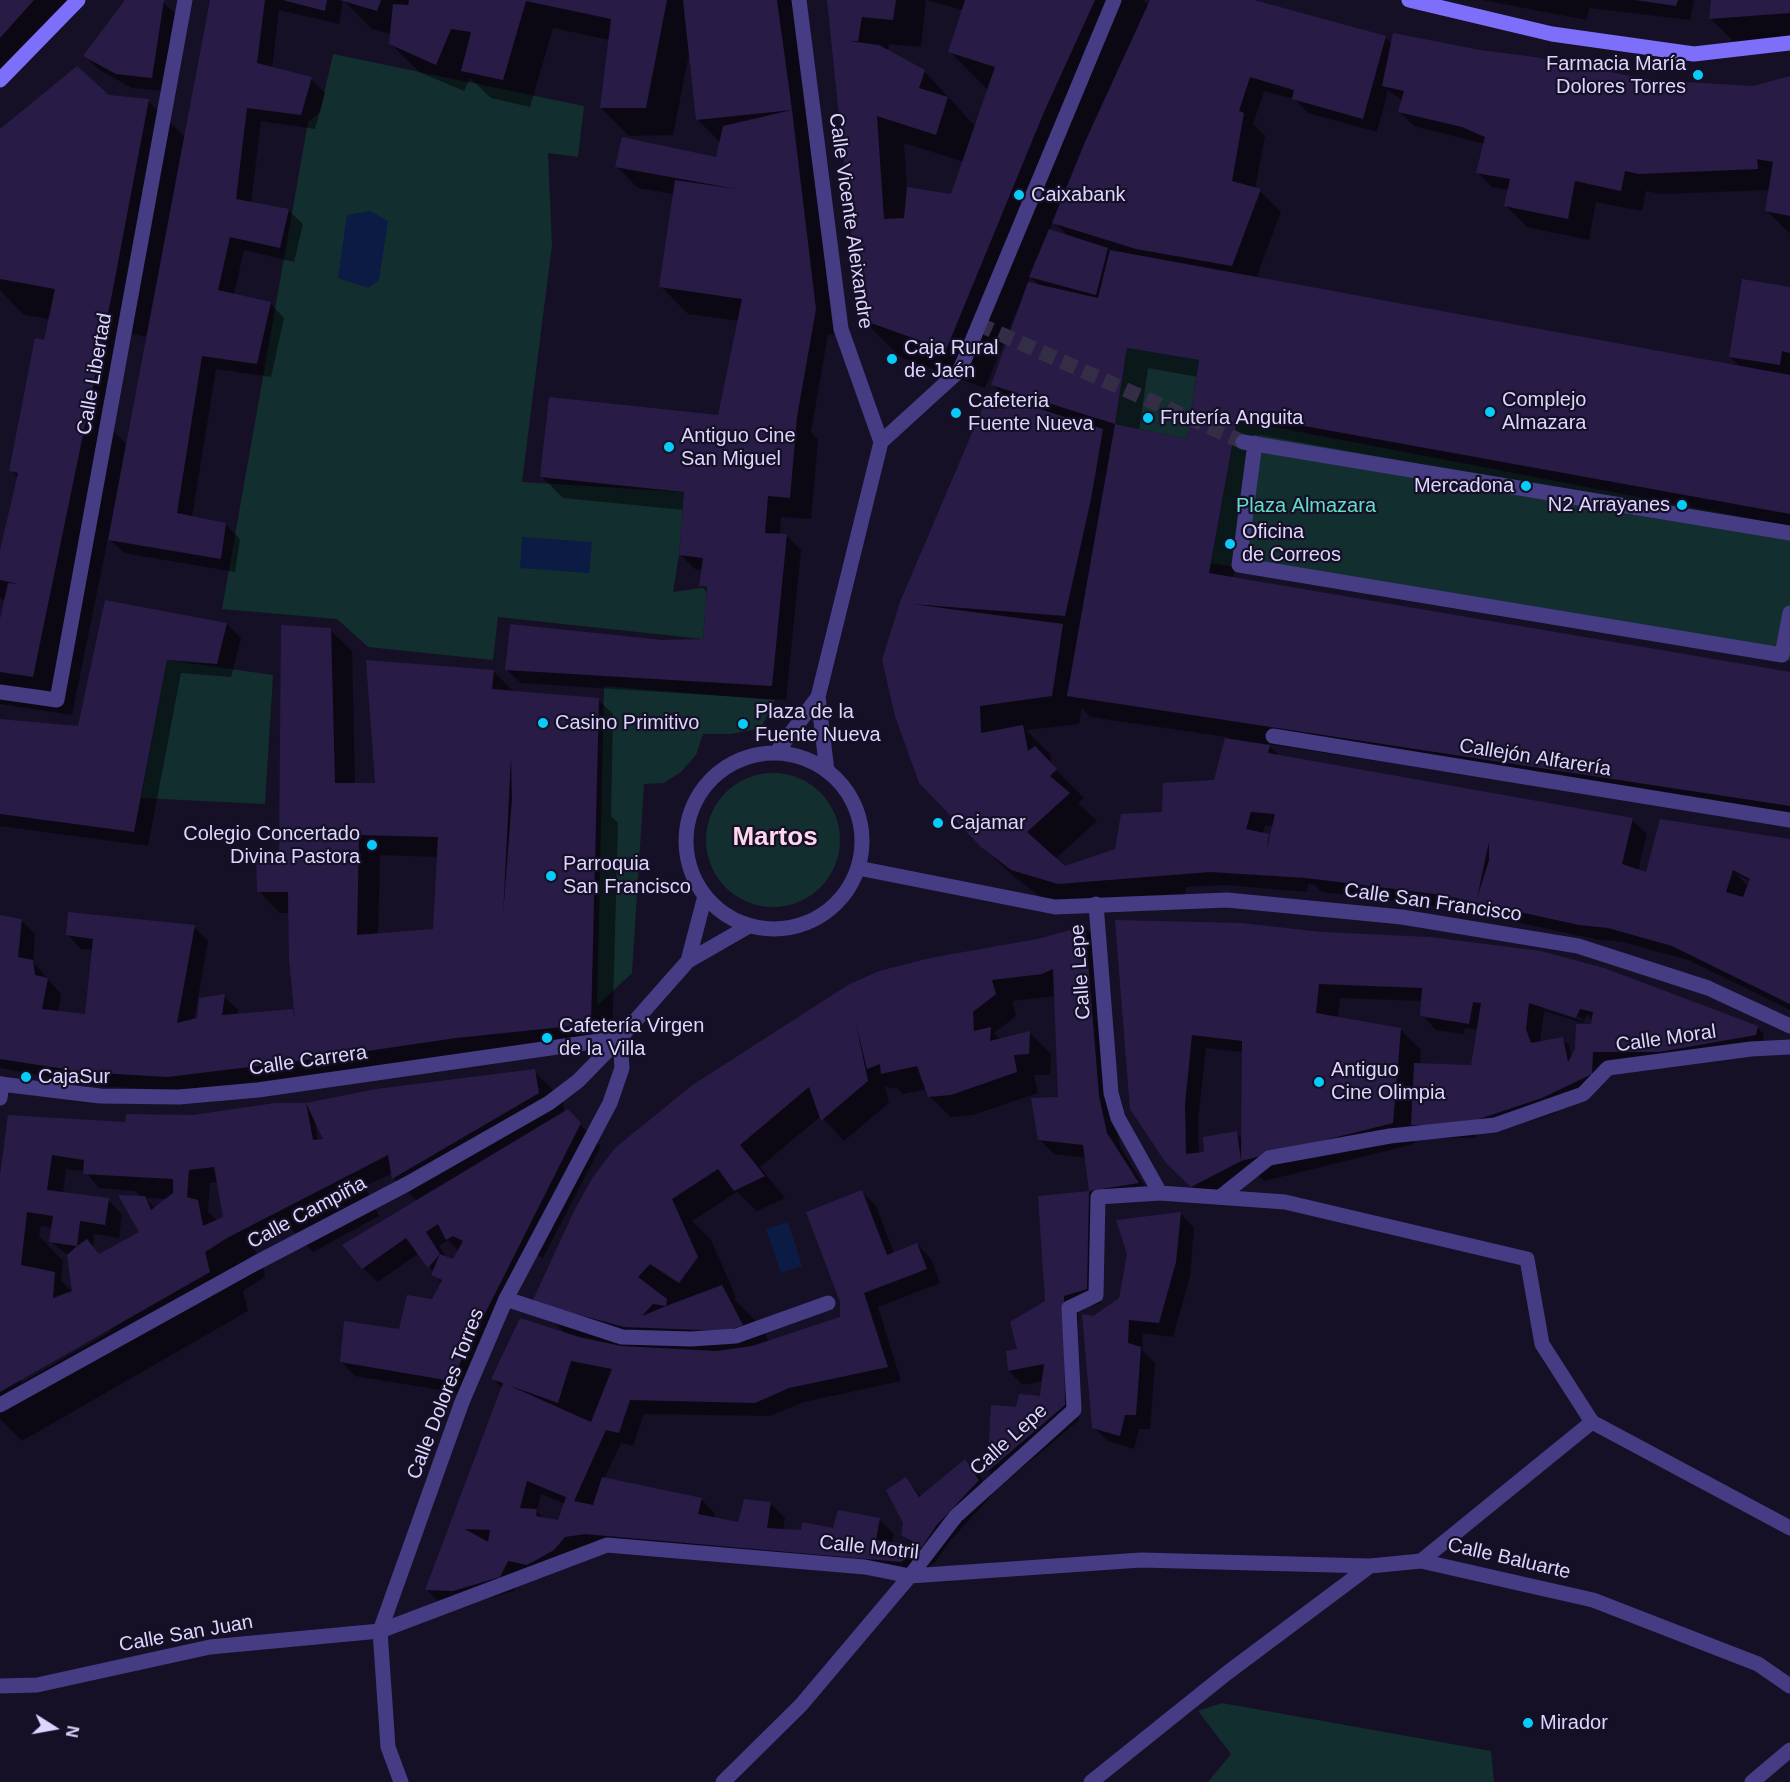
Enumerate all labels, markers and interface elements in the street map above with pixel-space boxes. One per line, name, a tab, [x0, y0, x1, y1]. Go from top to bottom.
place label: Farmacia María Dolores Torres	[1546, 52, 1686, 99]
marker: Farmacia María Dolores Torres	[1691, 68, 1705, 82]
street label: Calle Vicente Aleixandre	[823, 112, 877, 330]
place label: Caixabank	[1031, 183, 1126, 207]
marker: Caixabank	[1012, 188, 1026, 202]
street label: Calle Libertad	[72, 311, 118, 437]
place label: Caja Rural de Jaén	[904, 336, 998, 383]
marker: Caja Rural de Jaén	[885, 352, 899, 366]
place label: Complejo Almazara	[1502, 388, 1586, 435]
place label: Cafeteria Fuente Nueva	[968, 389, 1094, 436]
marker: Complejo Almazara	[1483, 405, 1497, 419]
marker: Cafeteria Fuente Nueva	[949, 406, 963, 420]
place label: Frutería Anguita	[1160, 406, 1303, 430]
marker: Frutería Anguita	[1141, 411, 1155, 425]
place label: Antiguo Cine San Miguel	[681, 424, 796, 471]
marker: Antiguo Cine San Miguel	[662, 440, 676, 454]
place label: Mercadona	[1414, 474, 1514, 498]
marker: Mercadona	[1519, 479, 1533, 493]
place label: N2 Arrayanes	[1548, 493, 1670, 517]
park label: Plaza Almazara	[1236, 494, 1376, 518]
marker: N2 Arrayanes	[1675, 498, 1689, 512]
place label: Oficina de Correos	[1242, 520, 1341, 567]
marker: Oficina de Correos	[1223, 537, 1237, 551]
place label: Plaza de la Fuente Nueva	[755, 700, 881, 747]
place label: Casino Primitivo	[555, 711, 699, 735]
marker: Casino Primitivo	[536, 716, 550, 730]
marker: Plaza de la Fuente Nueva	[736, 717, 750, 731]
street label: Callejón Alfarería	[1457, 734, 1613, 782]
place label: Cajamar	[950, 811, 1026, 835]
marker: Cajamar	[931, 816, 945, 830]
place label: Colegio Concertado Divina Pastora	[183, 822, 360, 869]
district label: Martos	[732, 822, 818, 854]
marker: Colegio Concertado Divina Pastora	[365, 838, 379, 852]
place label: Parroquia San Francisco	[563, 852, 691, 899]
marker: Parroquia San Francisco	[544, 869, 558, 883]
street label: Calle San Francisco	[1343, 879, 1523, 927]
street label: Calle Lepe	[1066, 923, 1096, 1021]
place label: Cafetería Virgen de la Villa	[559, 1014, 704, 1061]
street label: Calle Moral	[1614, 1020, 1718, 1058]
marker: Cafetería Virgen de la Villa	[540, 1031, 554, 1045]
street label: Calle Carrera	[247, 1041, 369, 1081]
place label: Antiguo Cine Olimpia	[1331, 1058, 1445, 1105]
place label: CajaSur	[38, 1065, 110, 1089]
marker: CajaSur	[19, 1070, 33, 1084]
marker: Antiguo Cine Olimpia	[1312, 1075, 1326, 1089]
street label: Calle Campiña	[243, 1172, 371, 1254]
street label: Calle Dolores Torres	[402, 1305, 490, 1483]
street label: Calle Lepe	[965, 1399, 1053, 1481]
street label: Calle Motril	[818, 1531, 920, 1565]
street label: Calle Baluarte	[1445, 1533, 1573, 1585]
street label: Calle San Juan	[117, 1610, 255, 1658]
north arrow	[24, 1698, 84, 1758]
place label: Mirador	[1540, 1711, 1608, 1735]
marker: Mirador	[1521, 1716, 1535, 1730]
text: N	[63, 1724, 82, 1739]

